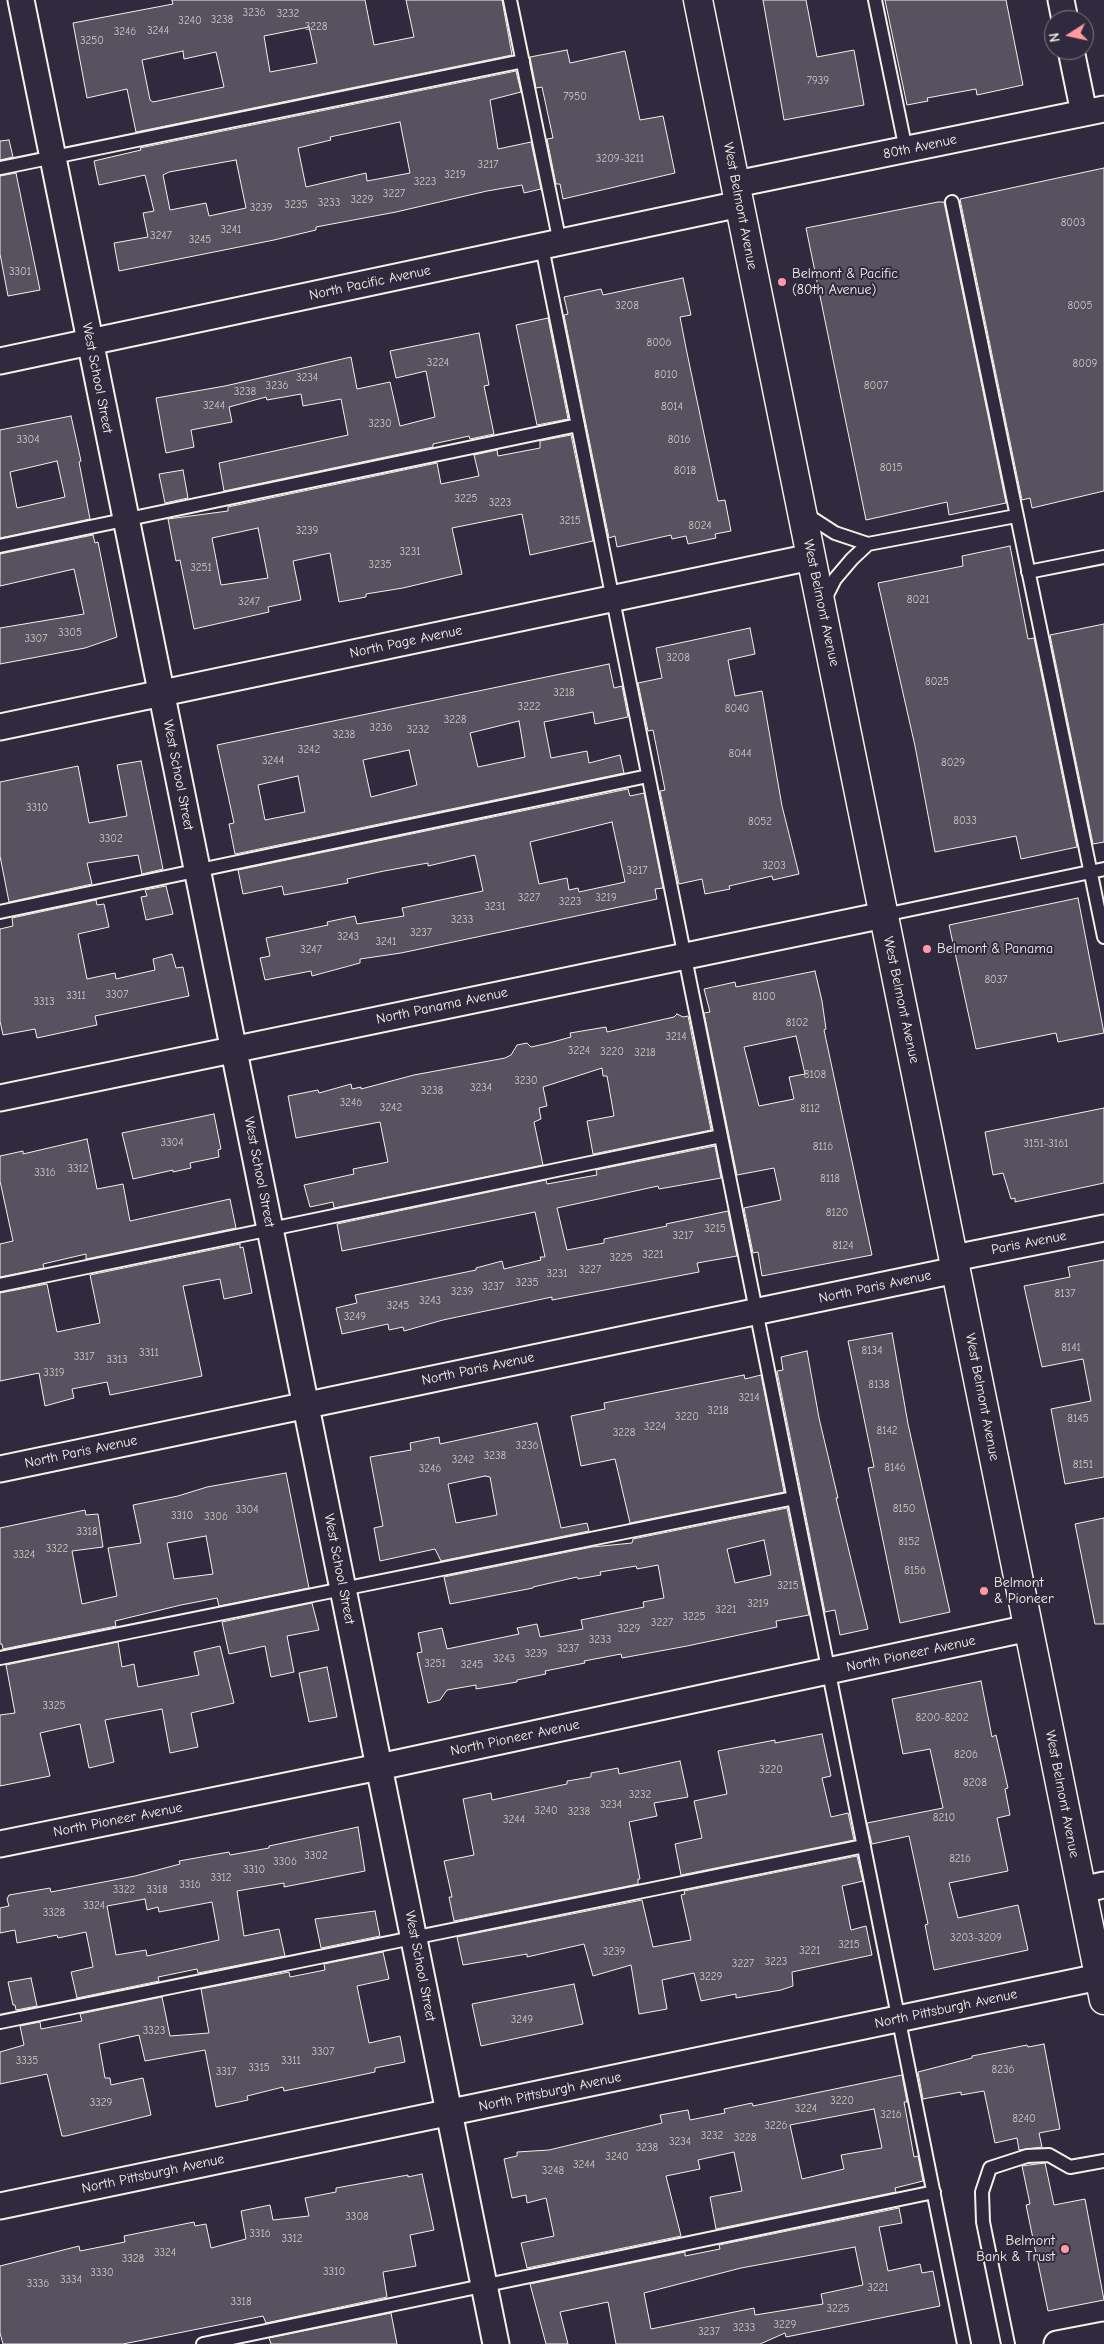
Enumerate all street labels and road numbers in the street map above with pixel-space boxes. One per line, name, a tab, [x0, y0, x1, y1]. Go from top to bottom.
street label: 80th Avenue	[882, 131, 958, 163]
street label: West Belmont Avenue	[719, 141, 761, 271]
street label: North Pacific Avenue	[308, 262, 432, 304]
street label: West School Street	[78, 321, 116, 435]
street label: West Belmont Avenue	[799, 538, 843, 668]
street label: North Page Avenue	[348, 622, 464, 662]
street label: West School Street	[159, 718, 197, 832]
street label: West Belmont Avenue	[879, 935, 923, 1065]
street label: North Panama Avenue	[375, 984, 509, 1028]
street label: West School Street	[240, 1115, 278, 1229]
street label: Paris Avenue	[990, 1227, 1068, 1259]
street label: North Paris Avenue	[817, 1267, 933, 1307]
street label: West Belmont Avenue	[961, 1332, 1003, 1462]
street label: North Paris Avenue	[420, 1349, 536, 1389]
street label: North Paris Avenue	[23, 1432, 139, 1472]
street label: West School Street	[320, 1512, 358, 1626]
street label: North Pioneer Avenue	[845, 1632, 977, 1676]
street label: North Pioneer Avenue	[449, 1716, 581, 1760]
street label: West Belmont Avenue	[1041, 1729, 1083, 1859]
street label: North Pioneer Avenue	[52, 1799, 184, 1841]
street label: West School Street	[401, 1909, 439, 2023]
street label: North Pittsburgh Avenue	[873, 1986, 1019, 2032]
street label: North Pittsburgh Avenue	[477, 2069, 623, 2115]
street label: North Pittsburgh Avenue	[80, 2151, 226, 2197]

